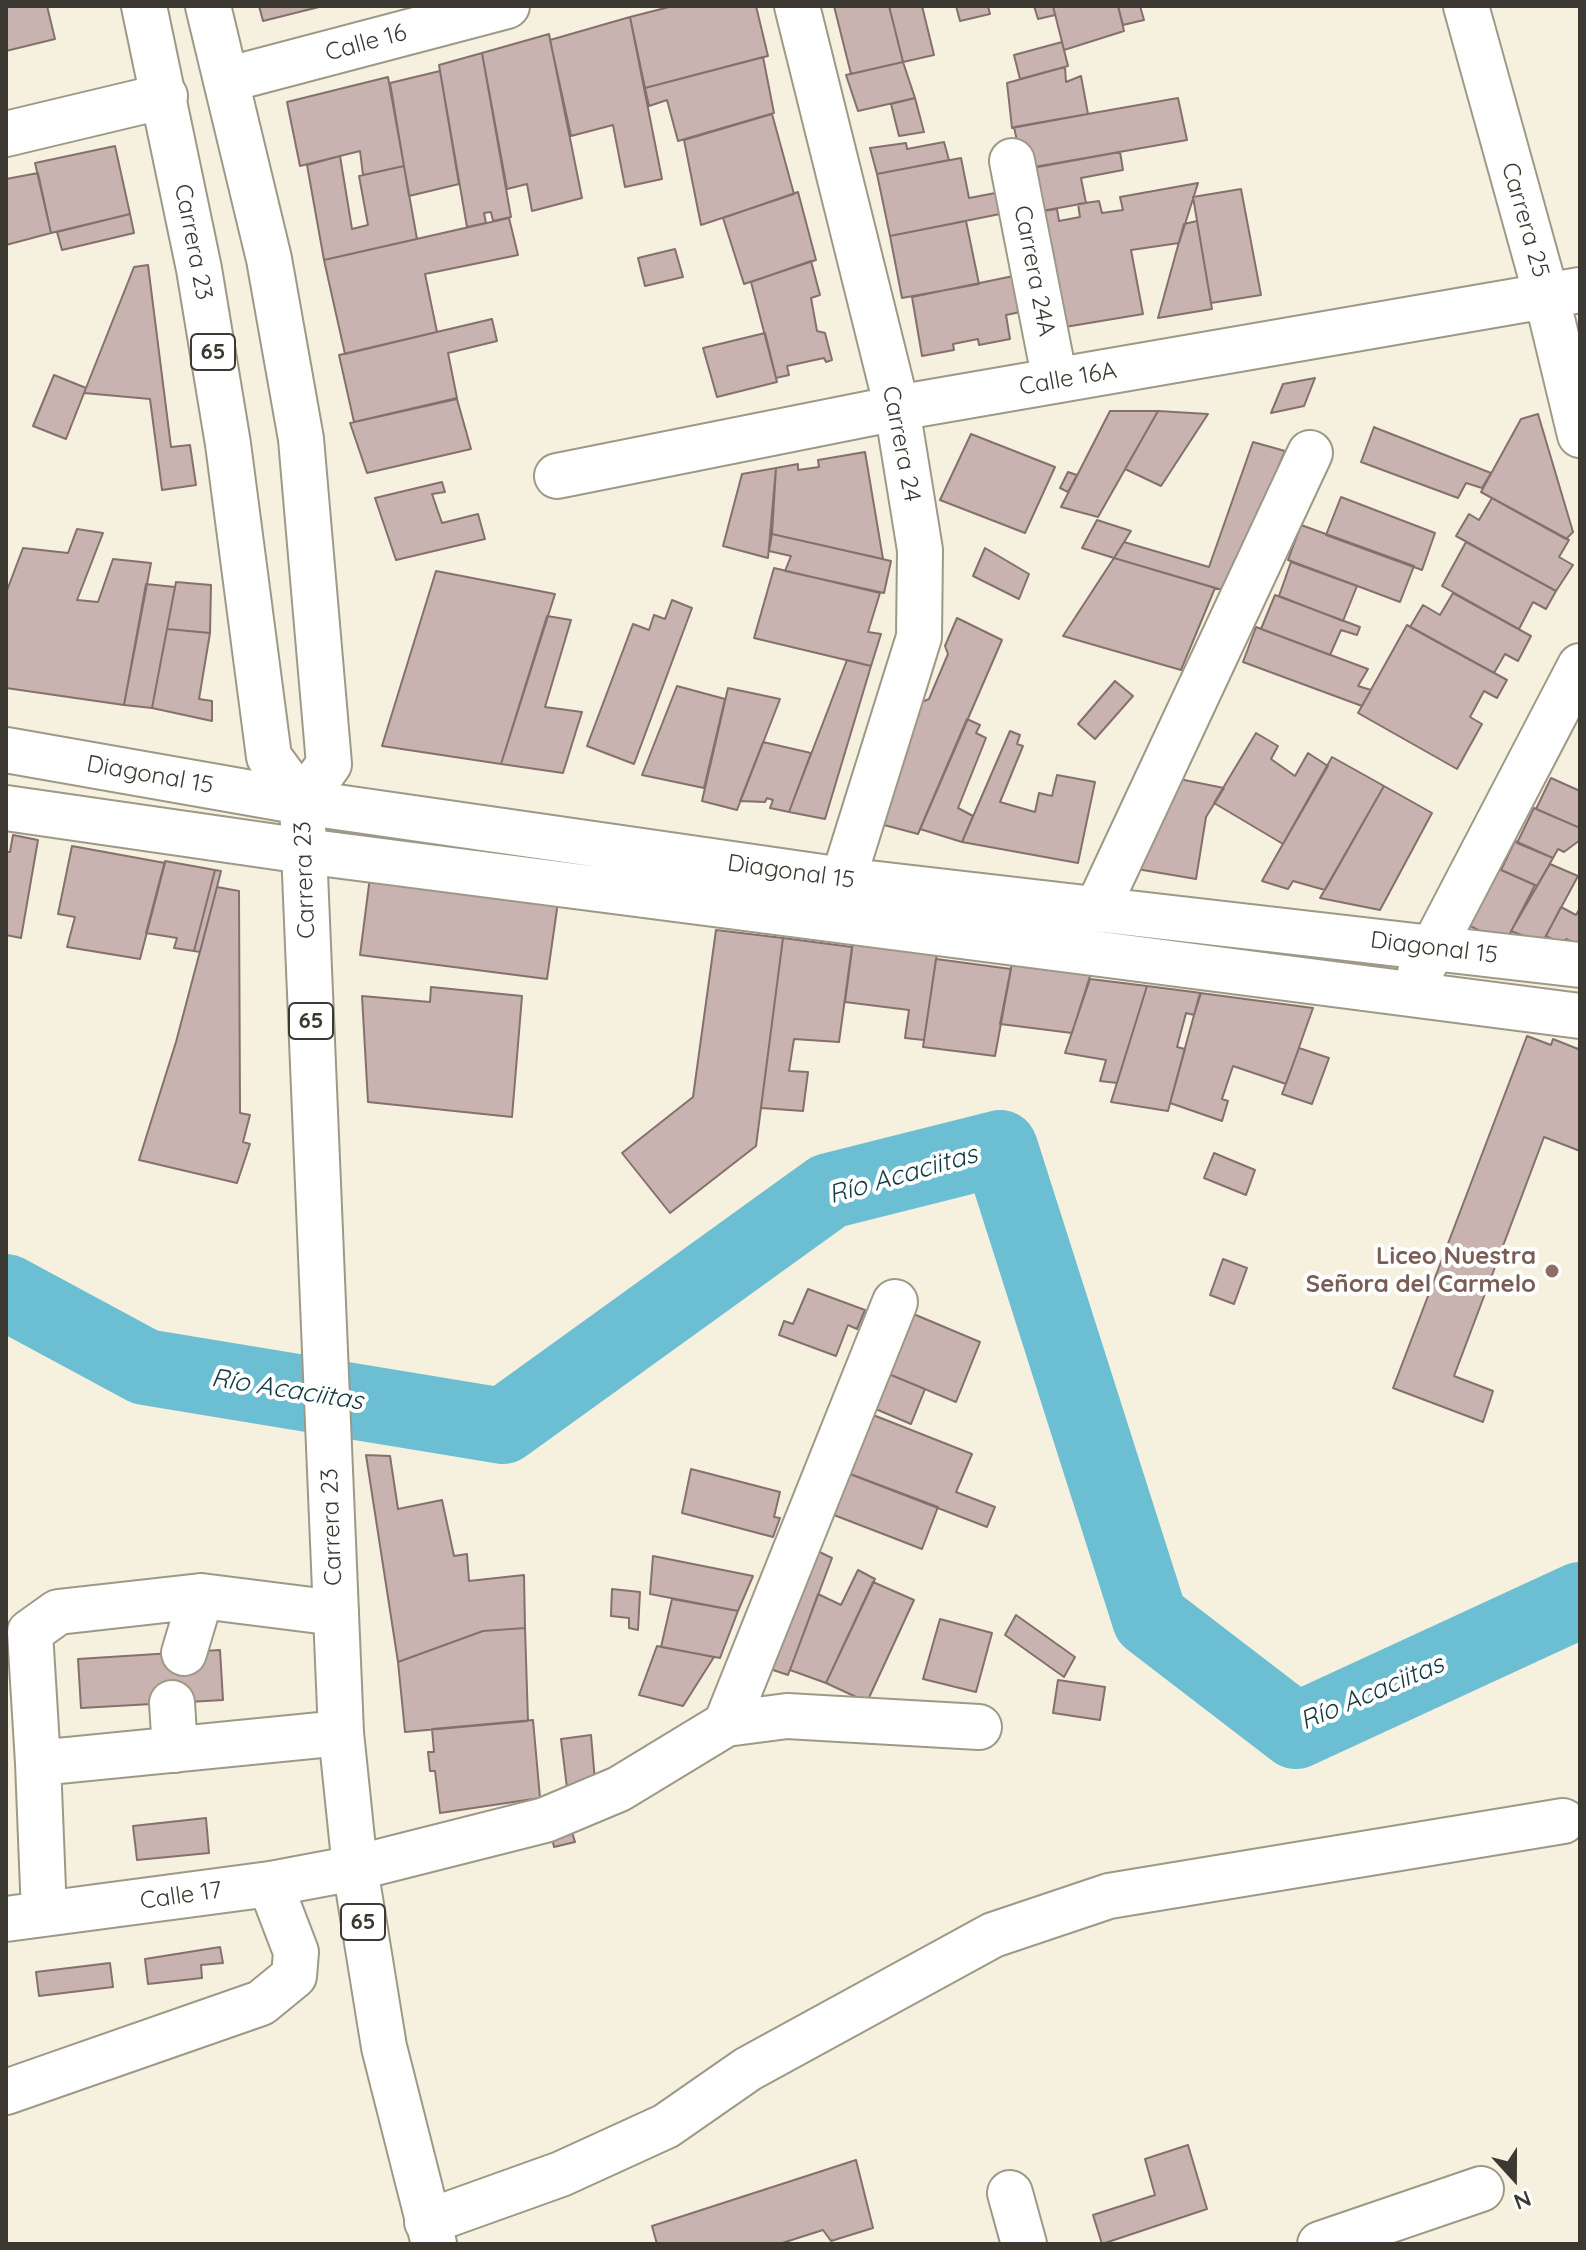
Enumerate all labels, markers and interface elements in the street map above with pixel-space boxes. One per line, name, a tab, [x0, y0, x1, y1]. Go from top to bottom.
street label: Calle 16	[322, 18, 410, 68]
street label: Carrera 25	[1495, 159, 1555, 281]
street label: Carrera 23	[168, 182, 218, 302]
street label: Carrera 24A	[1007, 203, 1061, 339]
road number: 65	[191, 334, 235, 370]
street label: Calle 16A	[1017, 356, 1119, 402]
street label: Carrera 24	[876, 384, 926, 504]
street label: Diagonal 15	[84, 750, 216, 800]
street label: Carrera 23	[289, 821, 321, 939]
street label: Diagonal 15	[725, 849, 857, 895]
street label: Diagonal 15	[1369, 926, 1499, 970]
road number: 65	[289, 1003, 333, 1039]
water label: Río Acaciitas	[825, 1139, 981, 1211]
place label: Liceo Nuestra Señora del Carmelo	[1306, 1243, 1536, 1299]
marker: Liceo Nuestra Señora del Carmelo	[1543, 1262, 1561, 1280]
water label: Río Acaciitas	[209, 1363, 365, 1417]
street label: Carrera 23	[316, 1468, 348, 1586]
water label: Río Acaciitas	[1295, 1649, 1449, 1737]
street label: Calle 17	[138, 1876, 224, 1916]
road number: 65	[341, 1904, 385, 1940]
north arrow	[1474, 2138, 1554, 2218]
text: N	[1510, 2184, 1535, 2216]

